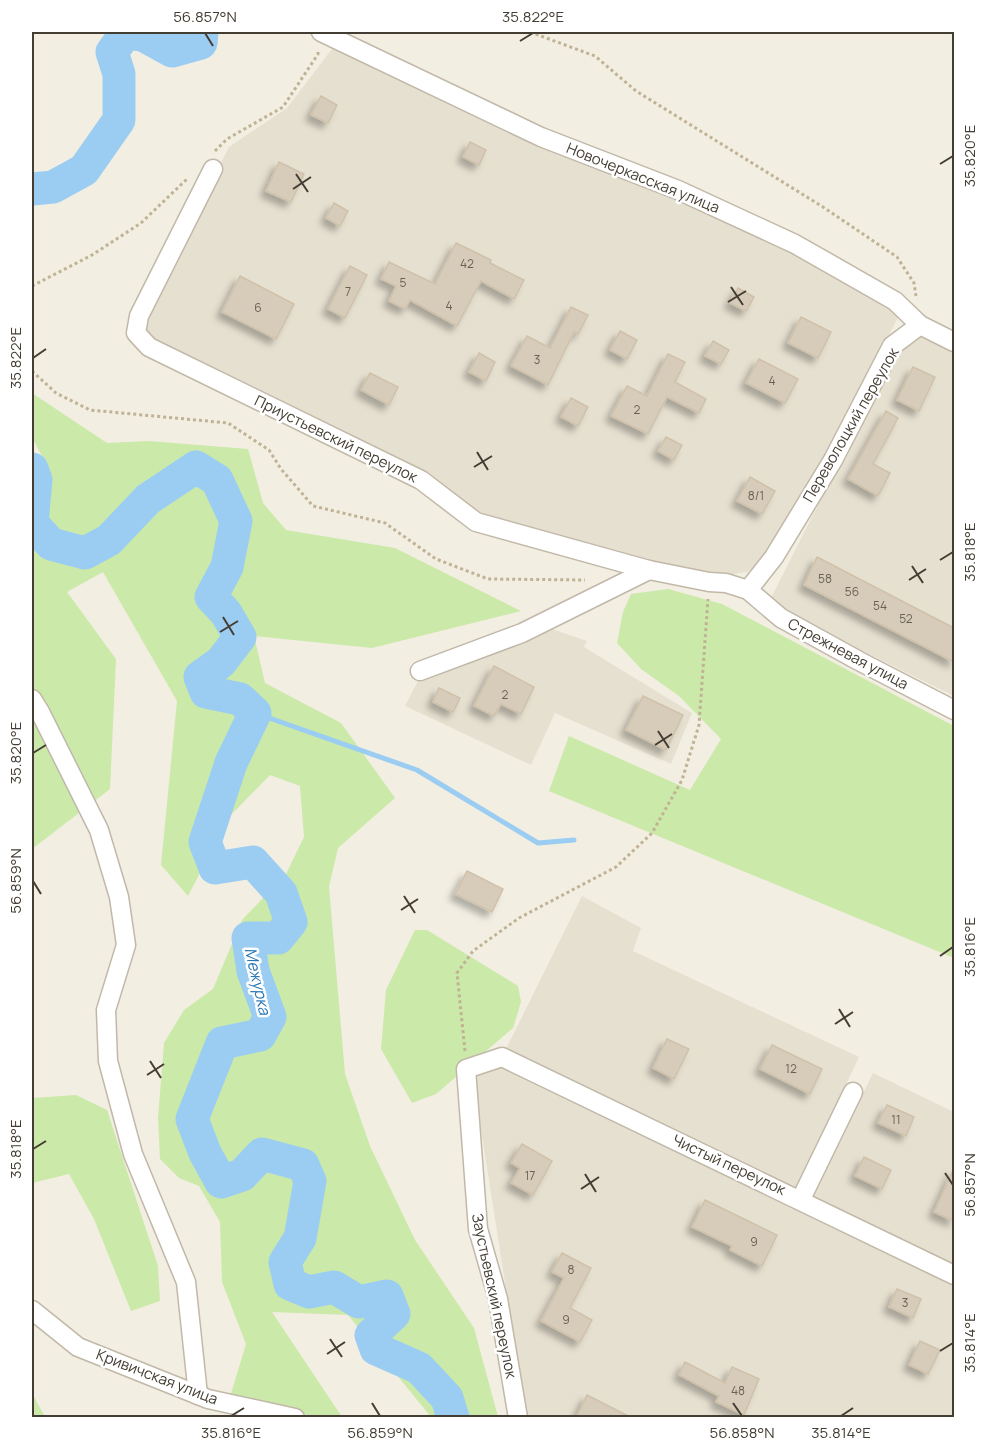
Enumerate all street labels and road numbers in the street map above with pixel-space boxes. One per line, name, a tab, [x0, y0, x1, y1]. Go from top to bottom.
street label: Новочеркасская улица	[563, 137, 723, 218]
street label: Переволоцкий переулок	[798, 343, 904, 506]
street label: Приустьевский переулок	[251, 390, 422, 487]
street label: Стрежневая улица	[784, 613, 912, 694]
street label: Чистый переулок	[669, 1129, 790, 1200]
street label: Заустьевский переулок	[467, 1211, 522, 1381]
street label: Кривичская улица	[93, 1344, 221, 1409]

